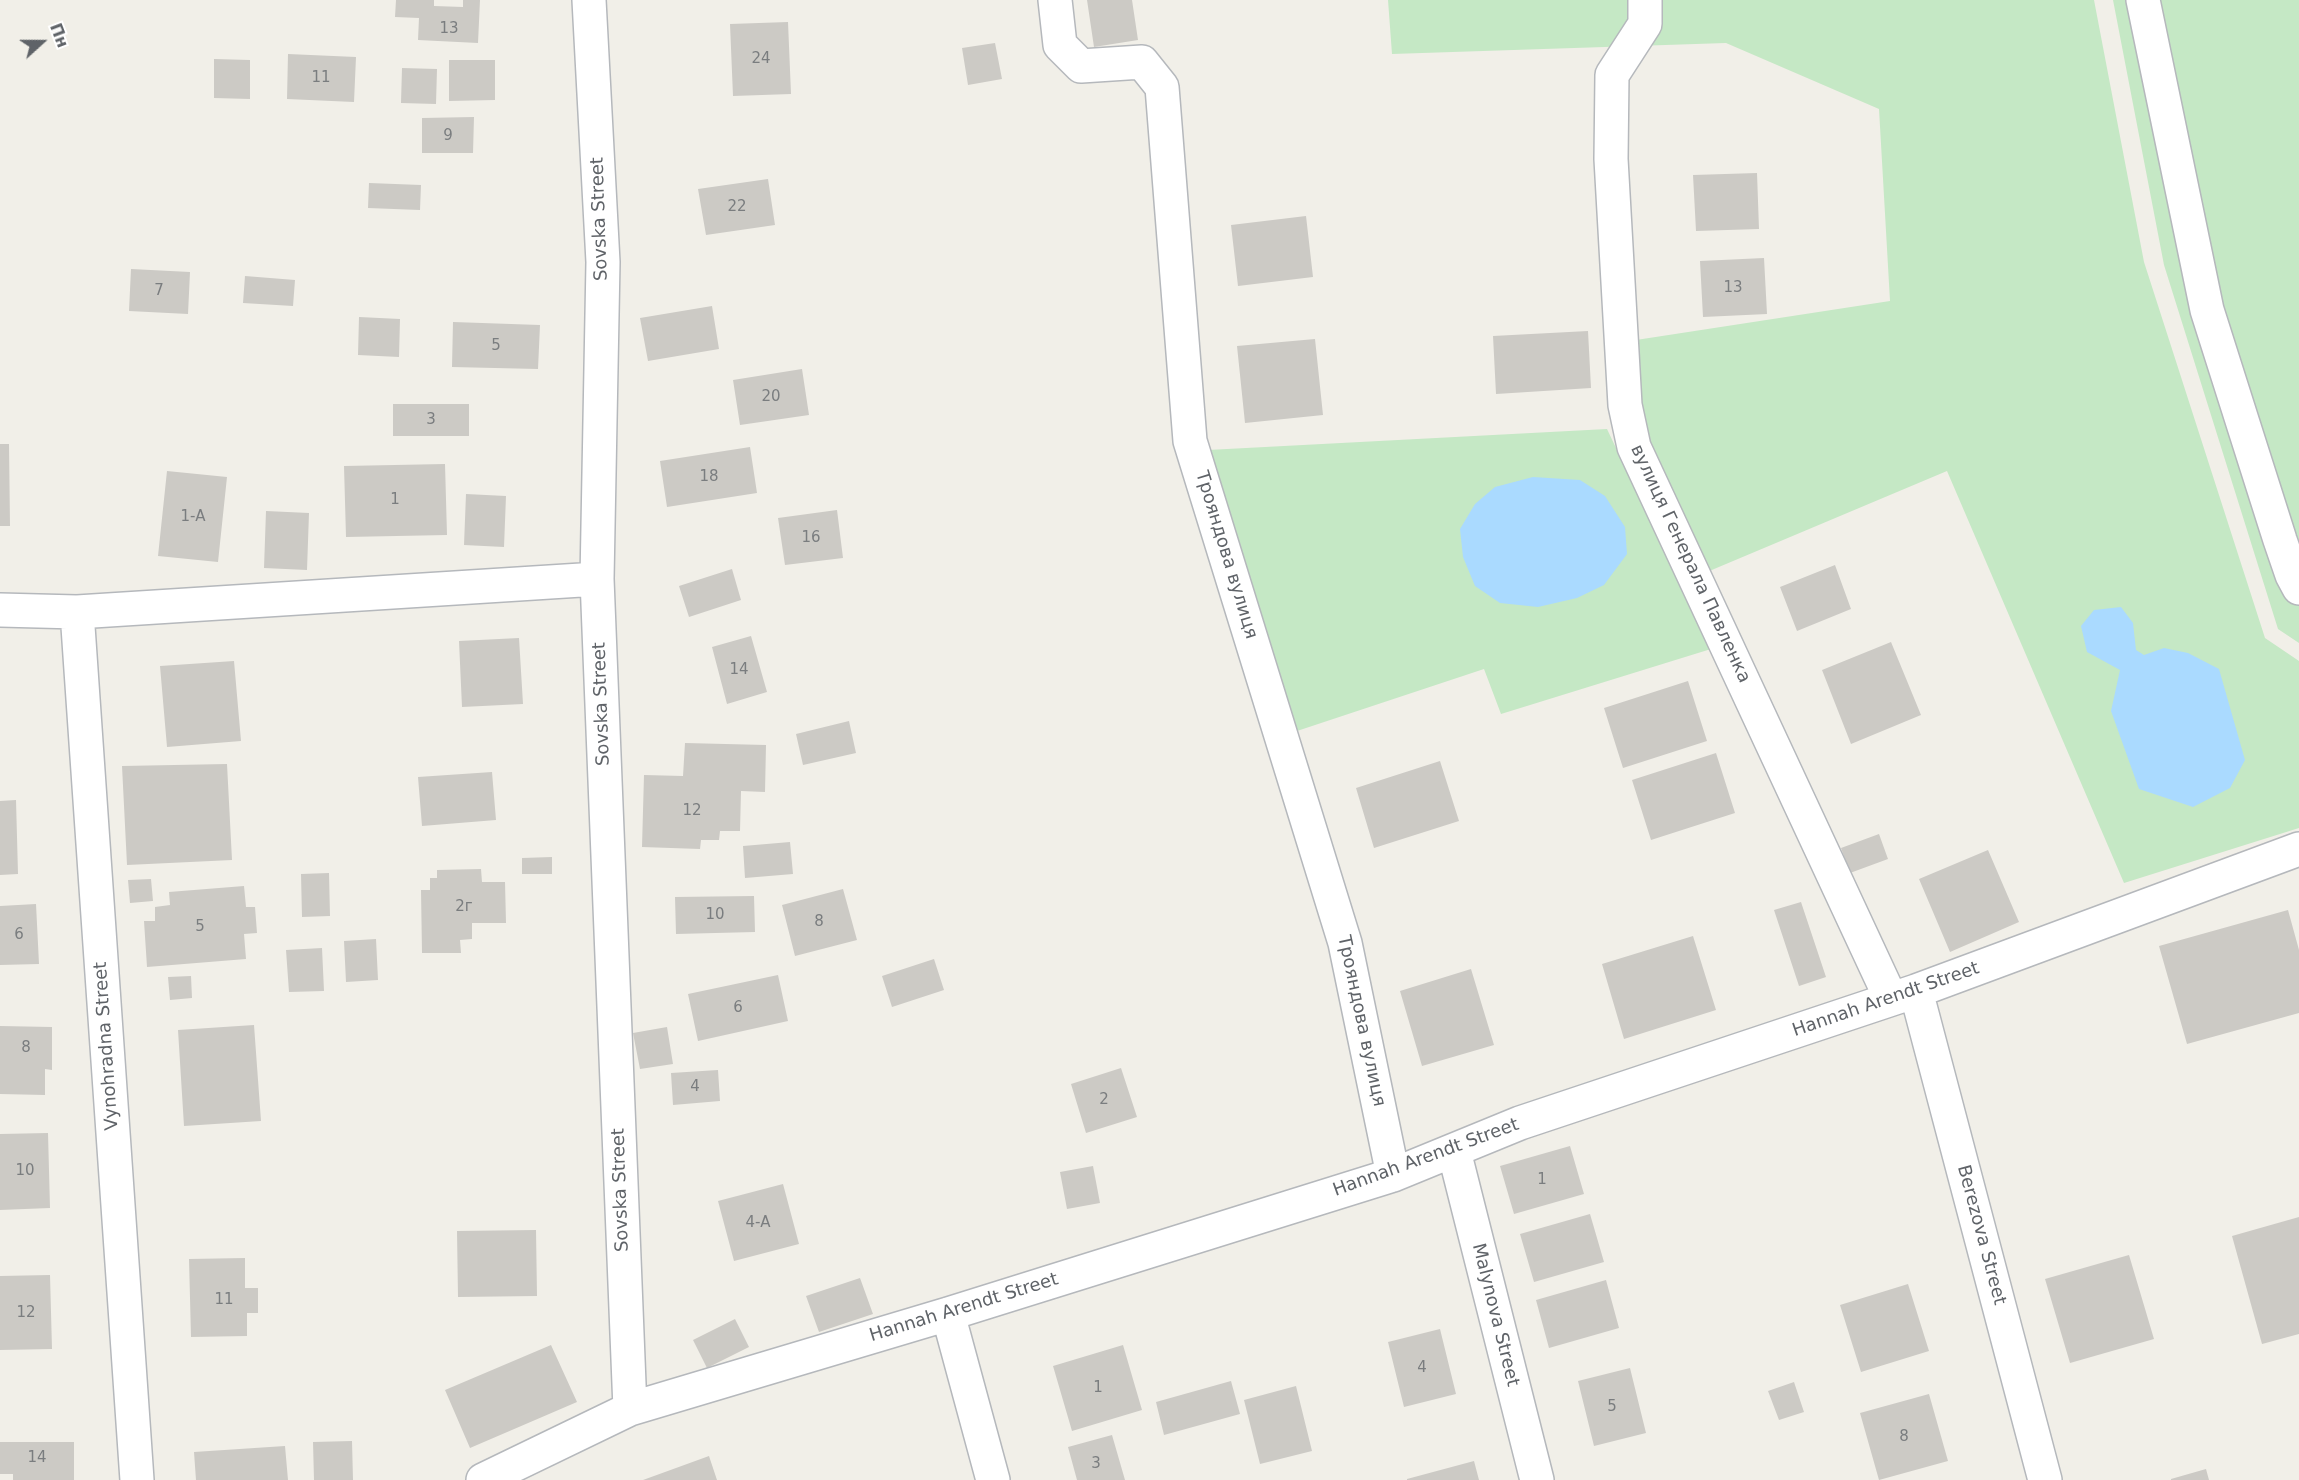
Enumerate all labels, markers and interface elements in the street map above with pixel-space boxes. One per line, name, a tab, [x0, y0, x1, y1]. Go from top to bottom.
north arrow	[12, 12, 72, 72]
house number: 13	[439, 20, 459, 38]
text: Пн	[46, 21, 73, 50]
house number: 24	[751, 50, 771, 68]
house number: 11	[311, 69, 331, 87]
house number: 9	[443, 127, 453, 145]
street label: Sovska Street	[587, 157, 613, 281]
house number: 22	[727, 198, 747, 216]
house number: 13	[1723, 279, 1743, 297]
house number: 7	[154, 282, 164, 300]
house number: 5	[491, 337, 501, 355]
house number: 20	[761, 388, 781, 406]
house number: 3	[426, 411, 436, 429]
street label: вулиця Генерала Павленка	[1625, 441, 1755, 687]
house number: 18	[699, 468, 719, 486]
street label: Трояндова вулиця	[1190, 468, 1262, 642]
house number: 1	[390, 491, 400, 509]
house number: 1-А	[180, 508, 206, 526]
house number: 16	[801, 529, 821, 547]
street label: Sovska Street	[589, 642, 615, 766]
house number: 14	[729, 661, 749, 679]
house number: 12	[682, 802, 702, 820]
house number: 2г	[455, 898, 473, 916]
house number: 10	[705, 906, 725, 924]
house number: 8	[814, 913, 824, 931]
house number: 5	[195, 918, 205, 936]
house number: 6	[14, 926, 24, 944]
street label: Трояндова вулиця	[1332, 933, 1390, 1109]
street label: Hannah Arendt Street	[1790, 958, 1982, 1042]
street label: Vynohradna Street	[90, 961, 124, 1131]
house number: 6	[733, 999, 743, 1017]
house number: 8	[21, 1039, 31, 1057]
house number: 4	[690, 1078, 700, 1096]
house number: 2	[1099, 1091, 1109, 1109]
street label: Hannah Arendt Street	[1330, 1114, 1522, 1202]
street label: Sovska Street	[608, 1128, 634, 1252]
house number: 10	[15, 1162, 35, 1180]
street label: Berezova Street	[1952, 1163, 2010, 1307]
house number: 1	[1537, 1171, 1547, 1189]
house number: 4-А	[745, 1214, 771, 1232]
street label: Malynova Street	[1467, 1241, 1523, 1389]
street label: Hannah Arendt Street	[867, 1269, 1061, 1347]
house number: 11	[214, 1291, 234, 1309]
house number: 12	[16, 1304, 36, 1322]
house number: 4	[1417, 1359, 1427, 1377]
house number: 1	[1093, 1379, 1103, 1397]
house number: 5	[1607, 1398, 1617, 1416]
house number: 8	[1899, 1428, 1909, 1446]
house number: 14	[27, 1449, 47, 1467]
house number: 3	[1091, 1455, 1101, 1473]

